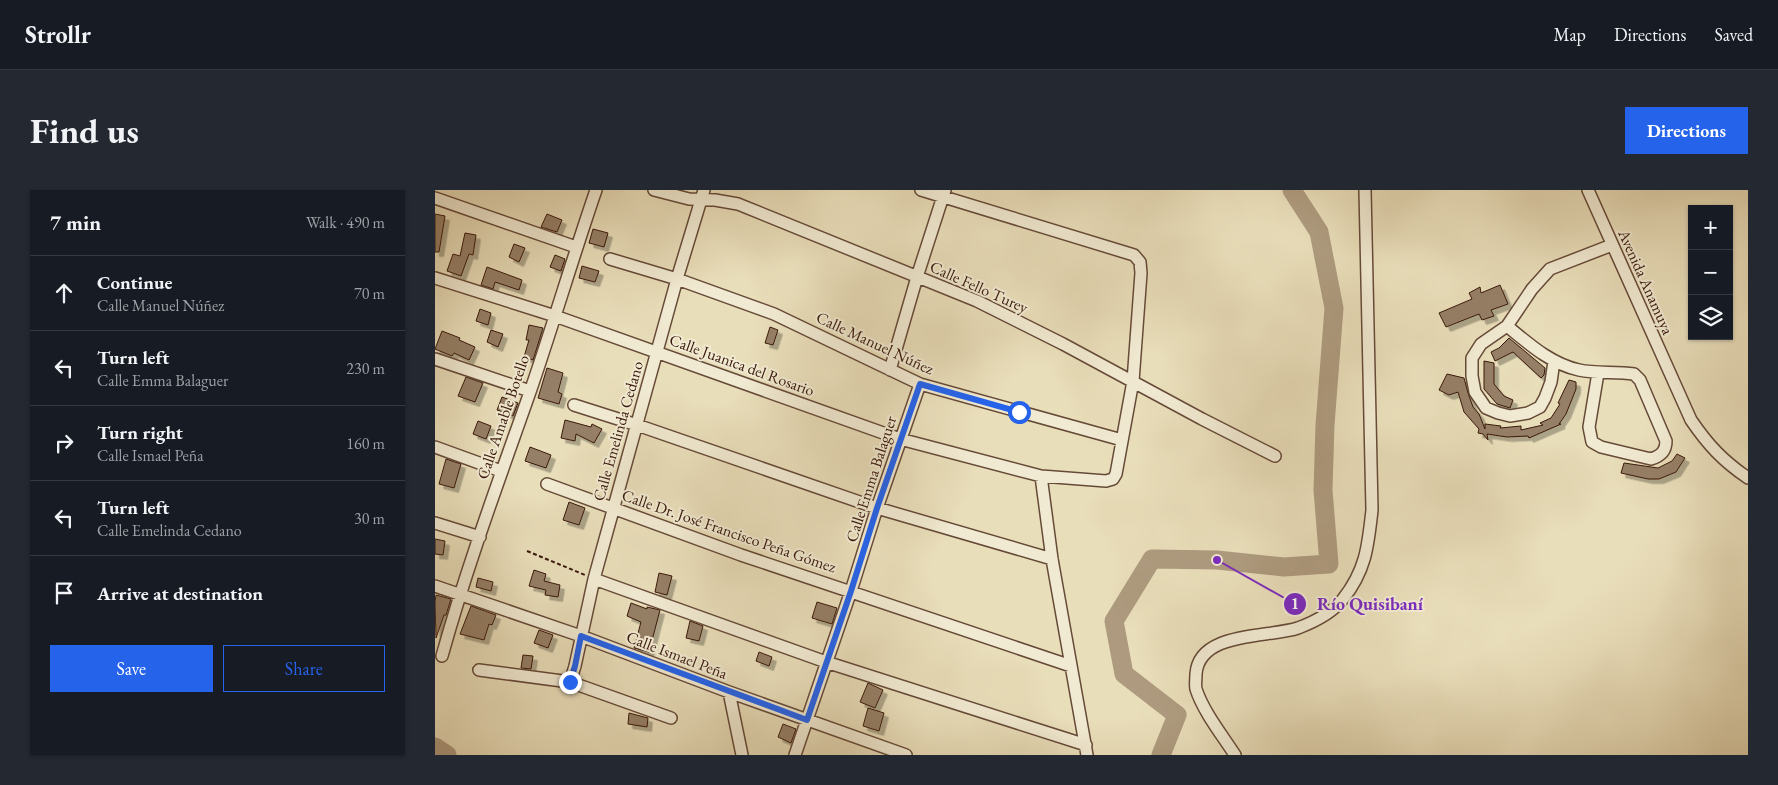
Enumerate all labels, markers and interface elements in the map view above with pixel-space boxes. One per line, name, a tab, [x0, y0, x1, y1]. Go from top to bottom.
text: Strollr	[25, 19, 91, 50]
text: Map	[1554, 23, 1586, 46]
text: Directions	[1614, 23, 1686, 46]
text: Saved	[1714, 23, 1753, 46]
button: Directions	[1625, 107, 1748, 154]
text: Find us	[30, 108, 139, 153]
map controls	[1688, 205, 1733, 340]
button: +	[1688, 205, 1733, 250]
text: 7 min	[50, 209, 101, 236]
text: Walk · 490 m	[306, 212, 385, 233]
street label: Avenida Anamuya	[1613, 225, 1679, 338]
button: −	[1688, 250, 1733, 295]
street label: Calle Fello Turey	[927, 256, 1032, 318]
text: Continue	[97, 270, 172, 295]
icon: ahead	[50, 279, 78, 307]
text: 70 m	[354, 283, 385, 304]
text: Calle Manuel Núñez	[97, 295, 224, 316]
button: layers	[1688, 295, 1733, 340]
street label: Calle Manuel Núñez	[813, 307, 937, 379]
street label: Calle Juanica del Rosario	[667, 329, 817, 401]
text: Turn left	[97, 345, 169, 370]
street label: Calle Amable Botello	[472, 352, 534, 482]
icon: left	[50, 354, 78, 382]
text: 230 m	[346, 358, 385, 379]
street label: Calle Emelinda Cedano	[588, 358, 648, 503]
text: Calle Emma Balaguer	[97, 370, 228, 391]
route start	[1008, 401, 1031, 424]
street label: Calle Emma Balaguer	[841, 413, 901, 545]
text: Turn right	[97, 420, 183, 445]
icon: right	[50, 429, 78, 457]
text: 160 m	[346, 433, 385, 454]
text: Calle Ismael Peña	[97, 445, 204, 466]
street label: Calle Dr. José Francisco Peña Gómez	[619, 484, 839, 578]
text: Turn left	[97, 495, 169, 520]
icon: left	[50, 504, 78, 532]
text: 30 m	[354, 508, 385, 529]
text: Calle Emelinda Cedano	[97, 520, 242, 541]
icon: arrive	[50, 579, 78, 607]
text: Arrive at destination	[97, 581, 263, 606]
callout: Río Quisibaní	[1282, 587, 1434, 620]
text: Río Quisibaní	[1317, 592, 1424, 615]
text: 1	[1291, 594, 1299, 613]
street label: Calle Ismael Peña	[623, 626, 731, 684]
button: Save	[50, 645, 213, 692]
button: Share	[223, 645, 385, 692]
route end	[559, 671, 582, 694]

